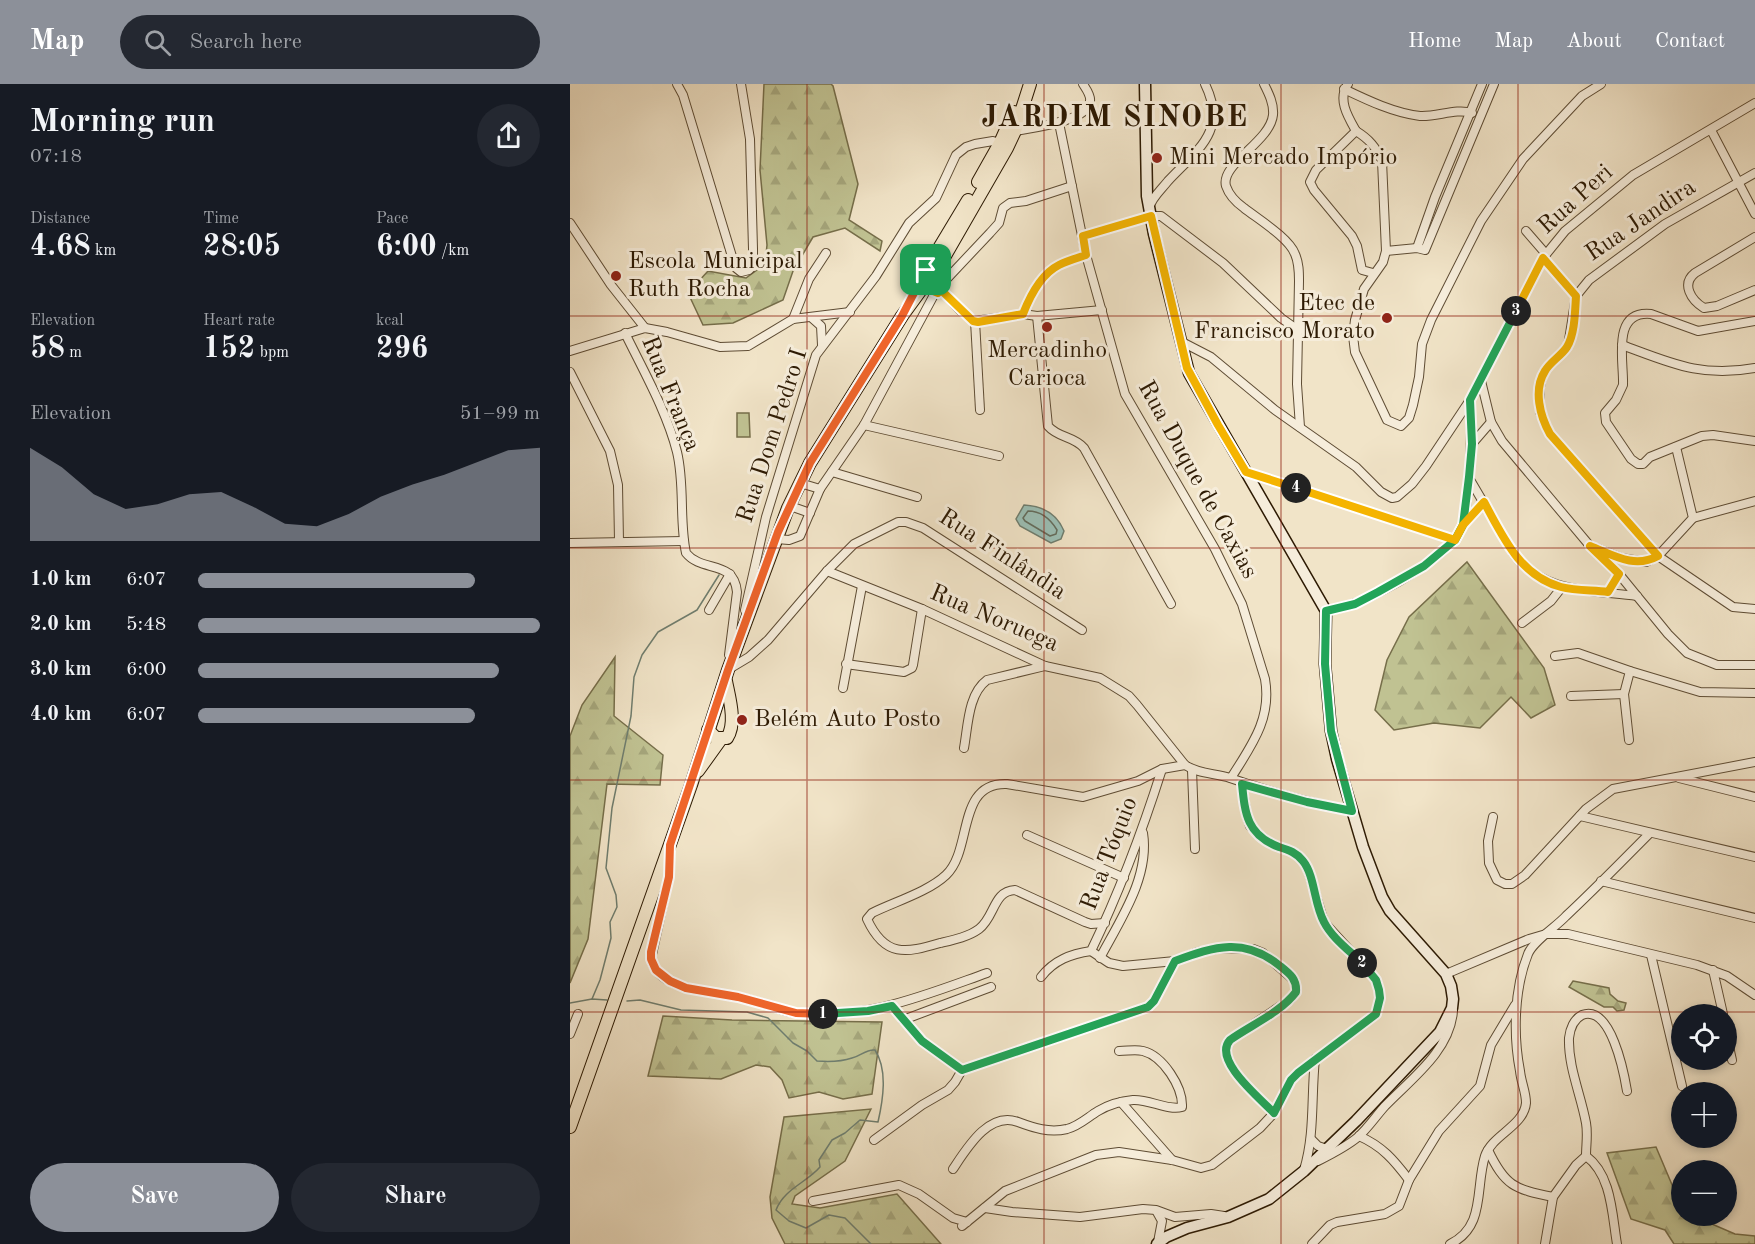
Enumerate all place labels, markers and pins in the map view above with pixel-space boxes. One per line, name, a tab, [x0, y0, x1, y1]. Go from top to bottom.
place label: Mini Mercado Impório	[1169, 146, 1397, 170]
marker: Mini Mercado Impório	[1150, 151, 1164, 165]
pin	[900, 244, 951, 295]
place label: Escola Municipal Ruth Rocha	[628, 250, 802, 302]
marker: Escola Municipal Ruth Rocha	[609, 269, 623, 283]
place label: Etec de Francisco Morato	[1194, 292, 1375, 344]
pin: 3	[1501, 296, 1531, 326]
marker: Etec de Francisco Morato	[1380, 311, 1394, 325]
marker: Mercadinho Carioca	[1040, 320, 1054, 334]
place label: Mercadinho Carioca	[987, 339, 1107, 391]
pin: 4	[1281, 473, 1311, 503]
place label: Belém Auto Posto	[754, 708, 941, 732]
marker: Belém Auto Posto	[735, 713, 749, 727]
pin: 2	[1347, 948, 1377, 978]
pin: 1	[808, 999, 838, 1029]

